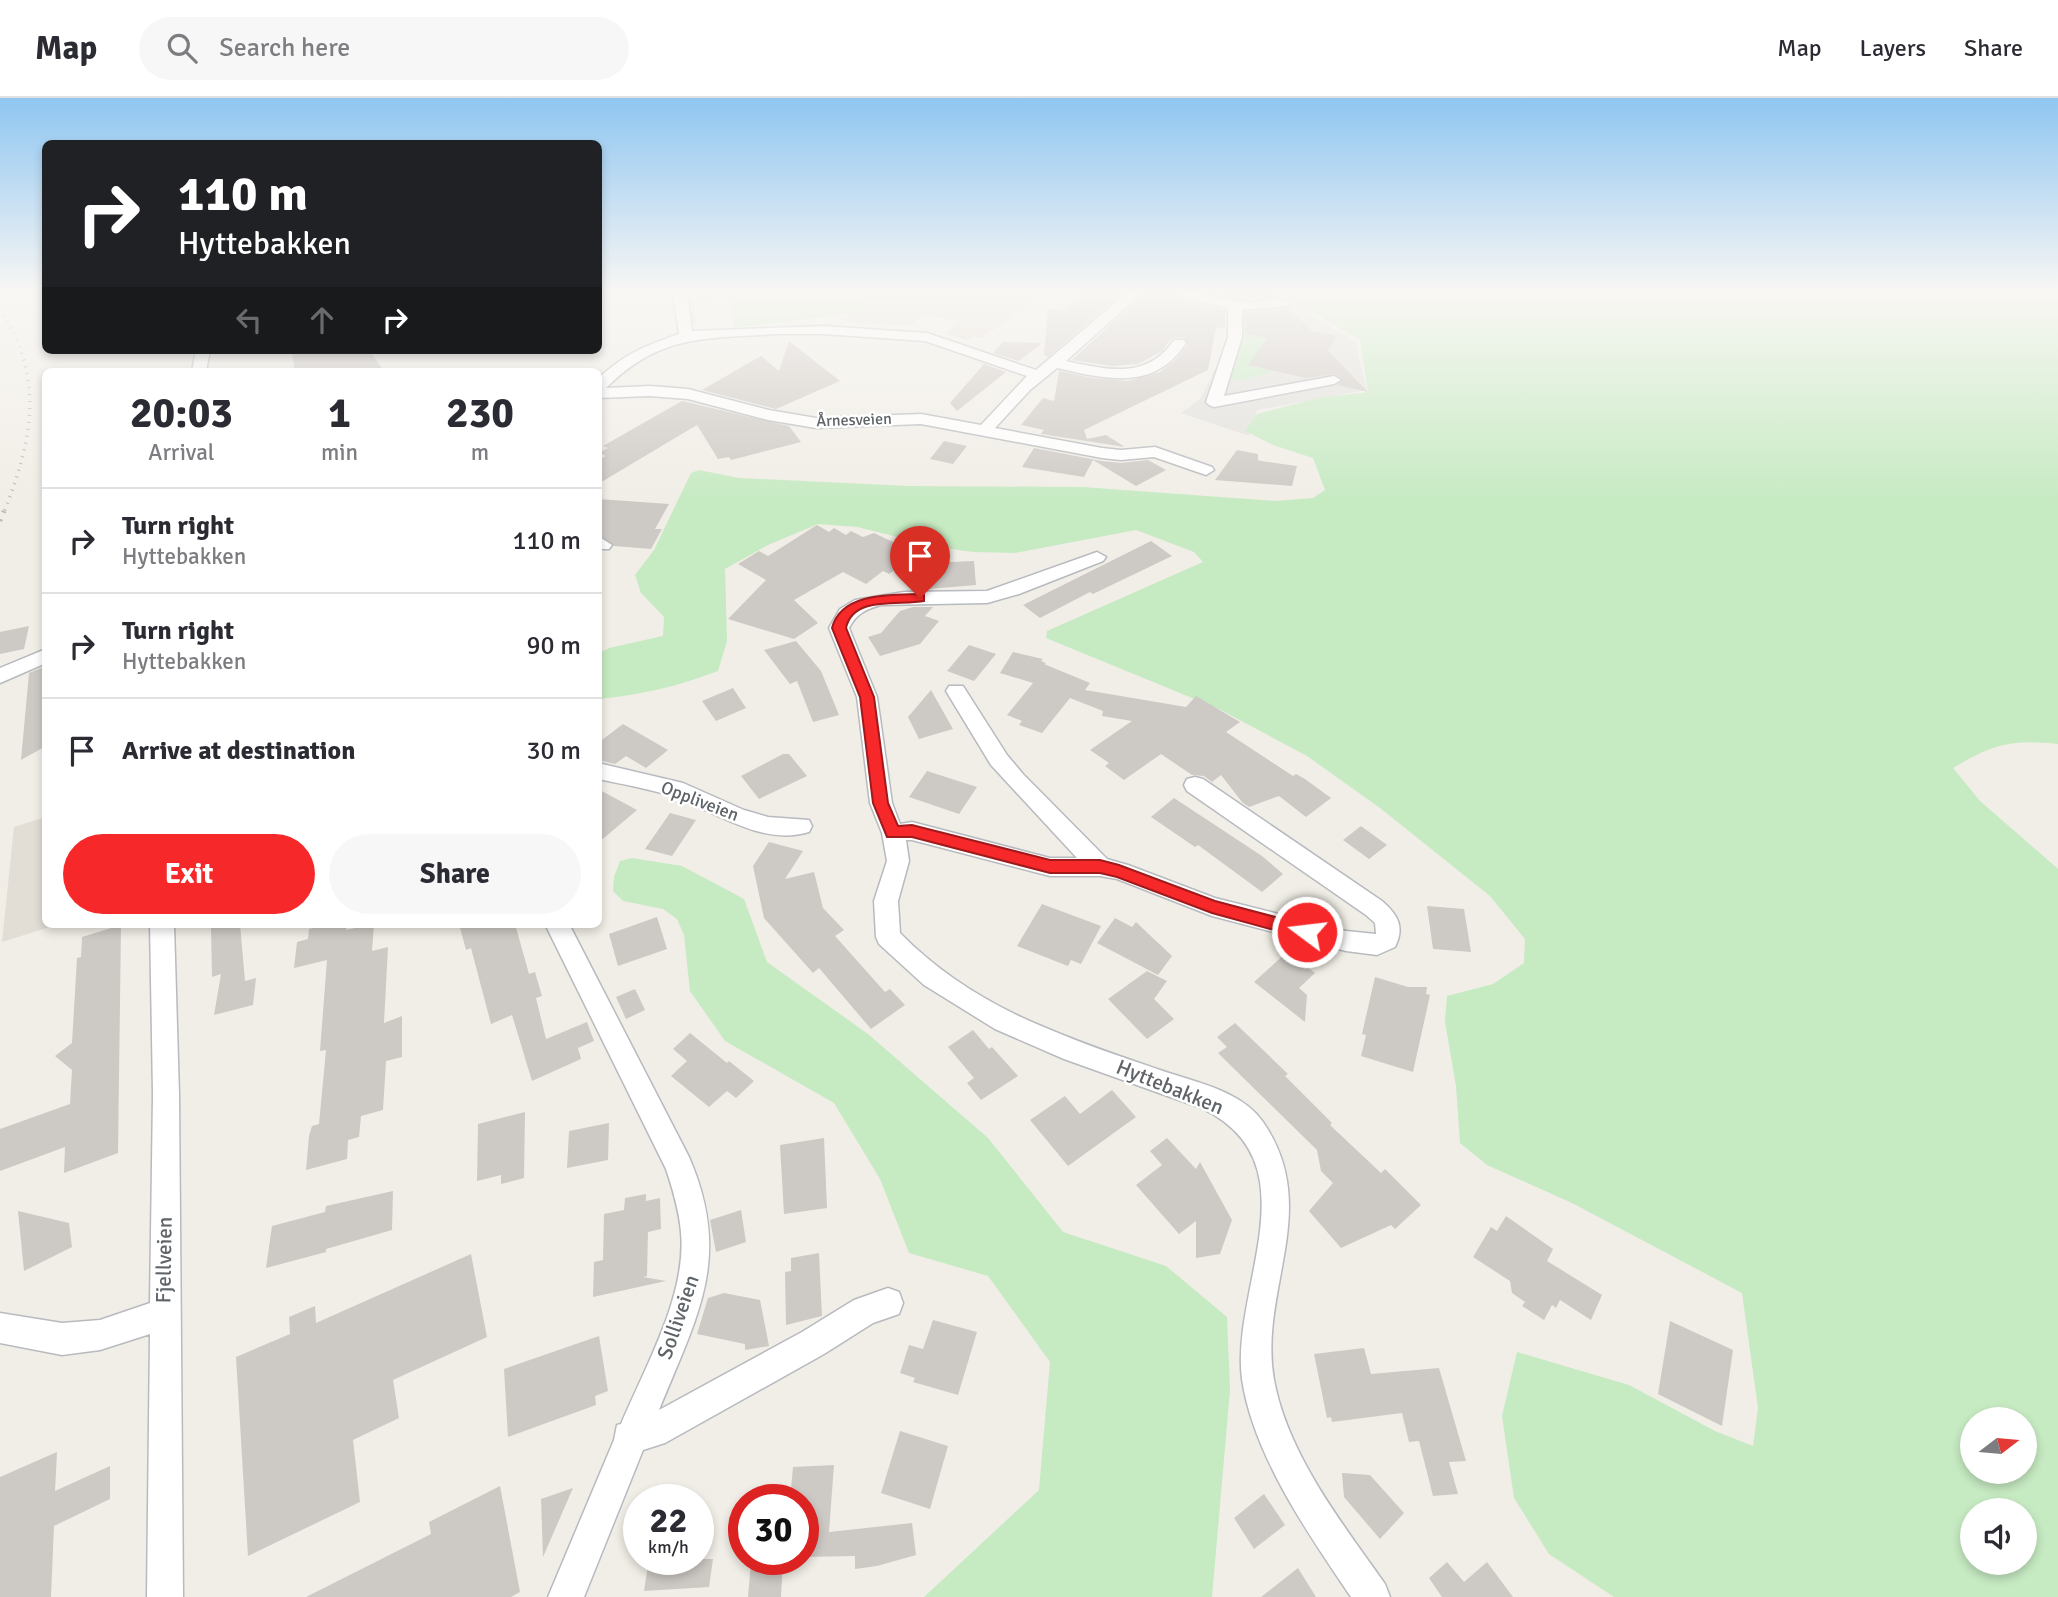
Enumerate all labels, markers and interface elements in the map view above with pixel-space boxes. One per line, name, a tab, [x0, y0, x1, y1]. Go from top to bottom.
search box	[139, 17, 629, 80]
text: Map	[35, 28, 97, 69]
icon: search	[163, 29, 201, 67]
text: Search here	[219, 32, 350, 64]
text: Map	[1777, 33, 1822, 63]
text: Layers	[1860, 33, 1926, 63]
text: Share	[1964, 33, 2023, 63]
text: 110 m	[178, 164, 308, 224]
icon: right	[63, 168, 154, 259]
text: Hyttebakken	[178, 224, 351, 263]
icon: left	[230, 301, 268, 339]
icon: ahead	[303, 301, 341, 339]
icon: right	[376, 301, 414, 339]
text: 20:03	[130, 388, 233, 439]
text: 1	[328, 388, 351, 439]
text: 230	[446, 388, 514, 439]
street label: Årnesveien	[816, 409, 892, 431]
text: Arrival	[148, 438, 215, 467]
text: min	[321, 438, 358, 467]
text: m	[471, 438, 489, 467]
text: Turn right	[122, 510, 234, 542]
icon: right	[63, 522, 101, 560]
text: 110 m	[512, 525, 581, 557]
pin	[890, 526, 950, 598]
icon: arrive	[901, 537, 939, 575]
text: Hyttebakken	[122, 542, 246, 571]
text: Turn right	[122, 615, 234, 647]
icon: right	[63, 627, 101, 665]
text: 90 m	[526, 630, 581, 662]
text: Hyttebakken	[122, 647, 246, 676]
icon: arrive	[63, 732, 101, 770]
text: Arrive at destination	[122, 735, 355, 767]
text: 30 m	[526, 735, 581, 767]
street label: Oppliveien	[658, 776, 742, 826]
button: Exit	[63, 834, 315, 914]
button: Share	[329, 834, 581, 914]
position arrow	[1270, 895, 1344, 969]
street label: Hyttebakken	[1112, 1054, 1228, 1120]
street label: Fjellveien	[150, 1216, 178, 1304]
street label: Solliveien	[651, 1271, 705, 1363]
north arrow	[1960, 1407, 2037, 1484]
map controls	[1960, 1407, 2037, 1575]
speed limit sign: 30	[728, 1484, 819, 1575]
button: sound	[1960, 1498, 2037, 1575]
text: 22	[650, 1499, 687, 1542]
text: km/h	[648, 1536, 689, 1558]

